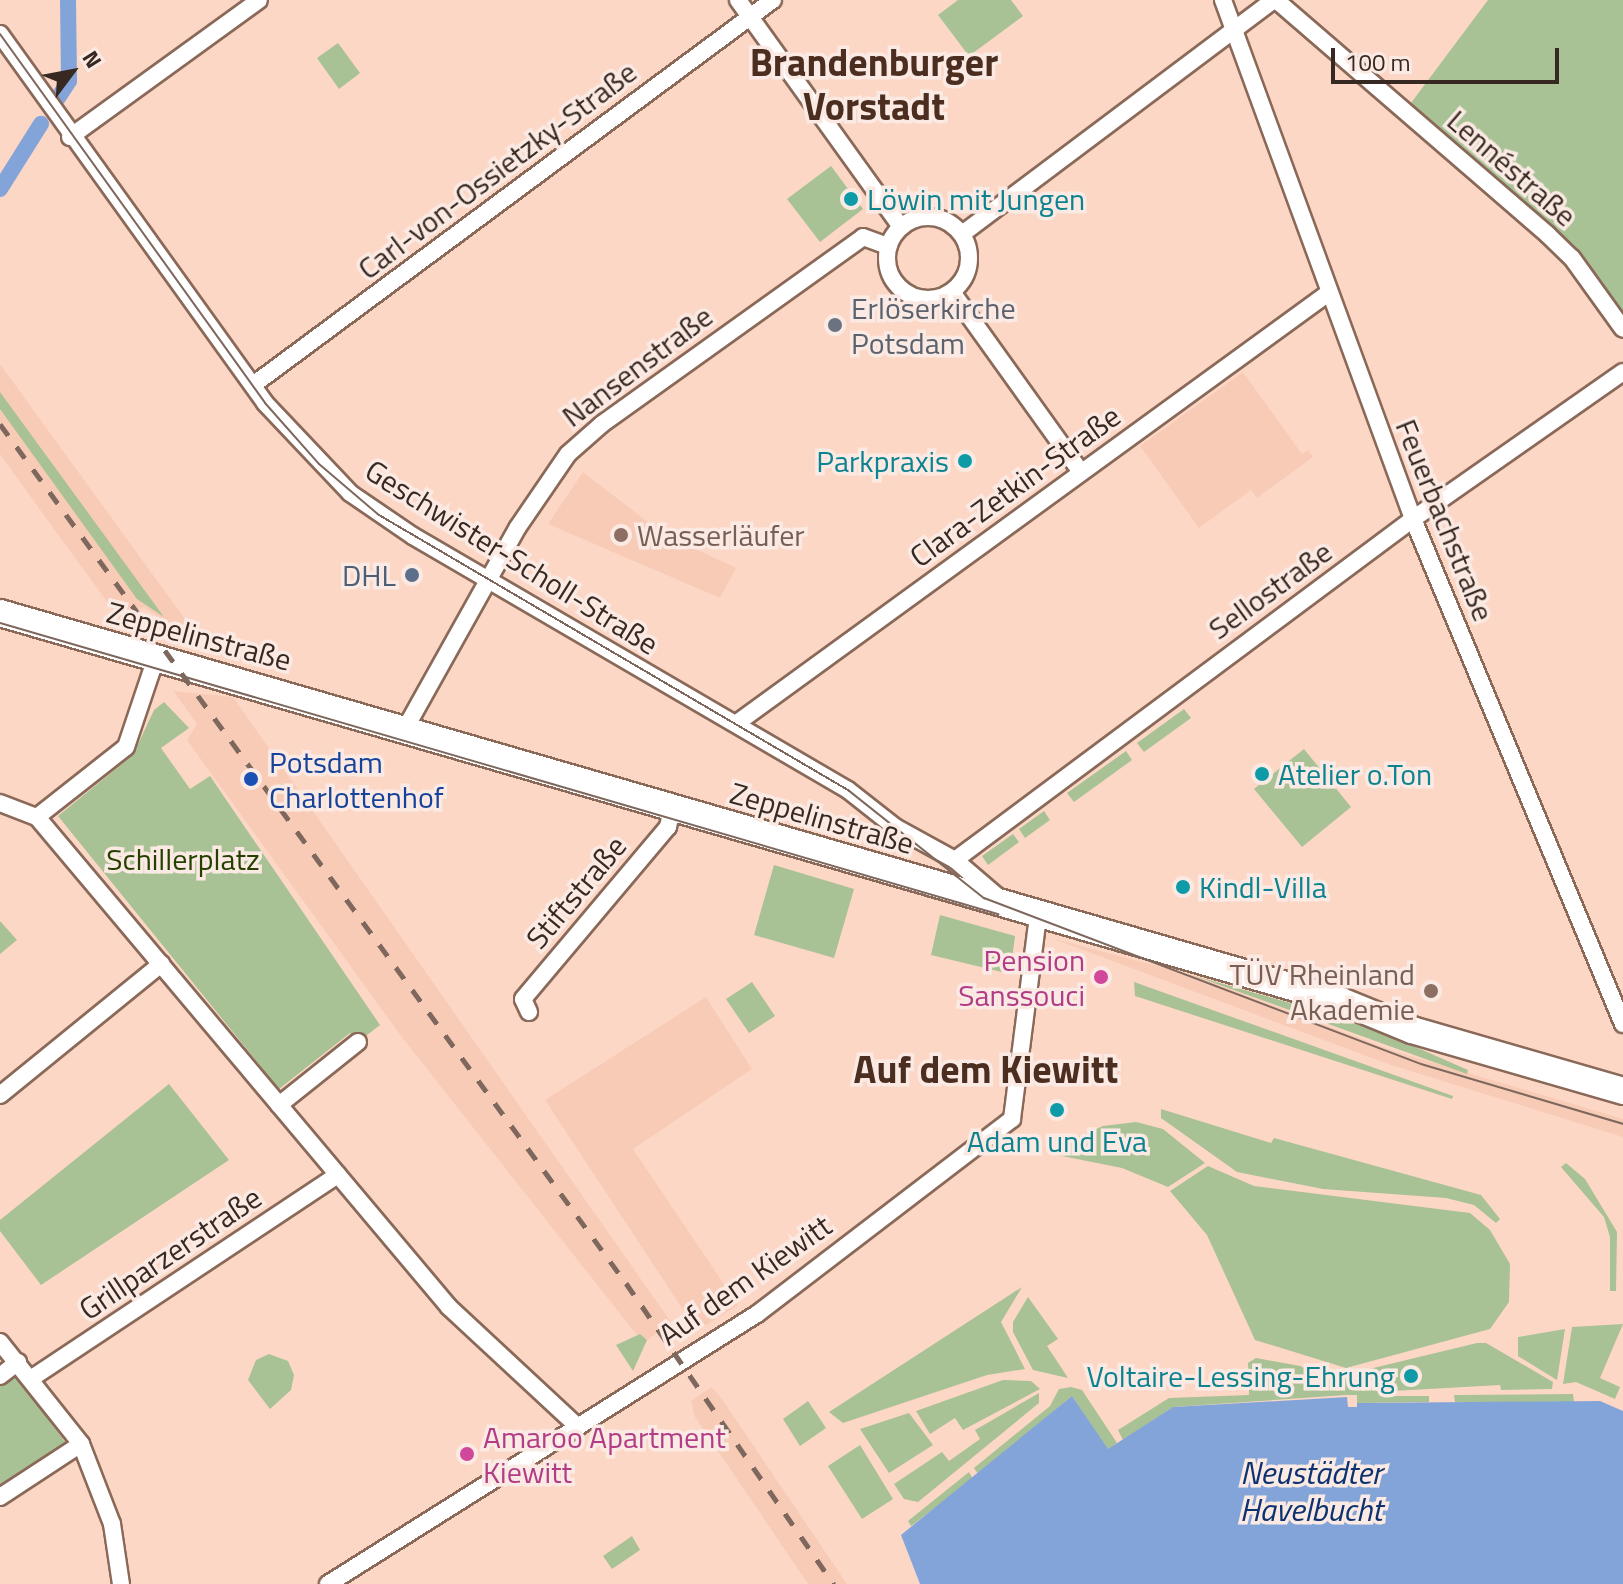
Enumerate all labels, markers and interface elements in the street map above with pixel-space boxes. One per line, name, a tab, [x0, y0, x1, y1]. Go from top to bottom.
north arrow	[32, 32, 112, 112]
scale bar	[1335, 32, 1563, 82]
district label: Brandenburger Vorstadt	[750, 40, 998, 130]
text: N	[74, 44, 111, 75]
text: 100 m	[1345, 44, 1411, 80]
street label: Carl-von-Ossietzky-Straße	[351, 54, 643, 286]
street label: Lennéstraße	[1440, 102, 1584, 234]
place label: Löwin mit Jungen	[867, 181, 1085, 217]
marker: Löwin mit Jungen	[842, 190, 860, 208]
place label: Erlöserkirche Potsdam	[851, 290, 1016, 360]
street label: Nansenstraße	[555, 298, 719, 434]
marker: Erlöserkirche Potsdam	[826, 316, 844, 334]
street label: Clara-Zetkin-Straße	[903, 398, 1127, 574]
street label: Feuerbachstraße	[1388, 414, 1502, 626]
place label: Parkpraxis	[816, 443, 949, 479]
street label: Geschwister-Scholl-Straße	[359, 452, 665, 662]
marker: Parkpraxis	[956, 452, 974, 470]
place label: Wasserläufer	[637, 517, 805, 553]
marker: Wasserläufer	[612, 526, 630, 544]
street label: Sellostraße	[1201, 533, 1339, 647]
place label: DHL	[342, 557, 396, 593]
marker: DHL	[403, 566, 421, 584]
street label: Zeppelinstraße	[103, 594, 295, 678]
place label: Potsdam Charlottenhof	[269, 744, 444, 814]
place label: Atelier o.Ton	[1278, 756, 1432, 792]
marker: Atelier o.Ton	[1253, 765, 1271, 783]
marker: Potsdam Charlottenhof	[240, 768, 262, 790]
street label: Zeppelinstraße	[726, 775, 918, 861]
street label: Stiftstraße	[519, 828, 633, 956]
park label: Schillerplatz	[106, 841, 260, 877]
place label: Kindl-Villa	[1199, 869, 1327, 905]
marker: Kindl-Villa	[1174, 878, 1192, 896]
place label: Pension Sanssouci	[958, 942, 1085, 1012]
place label: TÜV Rheinland Akademie	[1229, 956, 1415, 1026]
marker: Pension Sanssouci	[1092, 968, 1110, 986]
marker: TÜV Rheinland Akademie	[1422, 982, 1440, 1000]
district label: Auf dem Kiewitt	[854, 1047, 1118, 1093]
marker: Adam und Eva	[1048, 1101, 1066, 1119]
place label: Adam und Eva	[967, 1123, 1147, 1159]
street label: Grillparzerstraße	[72, 1179, 268, 1327]
street label: Auf dem Kiewitt	[652, 1207, 838, 1353]
place label: Voltaire-Lessing-Ehrung	[1087, 1358, 1395, 1394]
marker: Voltaire-Lessing-Ehrung	[1402, 1367, 1420, 1385]
place label: Amaroo Apartment Kiewitt	[483, 1419, 726, 1490]
marker: Amaroo Apartment Kiewitt	[458, 1445, 476, 1463]
water label: Neustädter Havelbucht	[1240, 1454, 1382, 1529]

